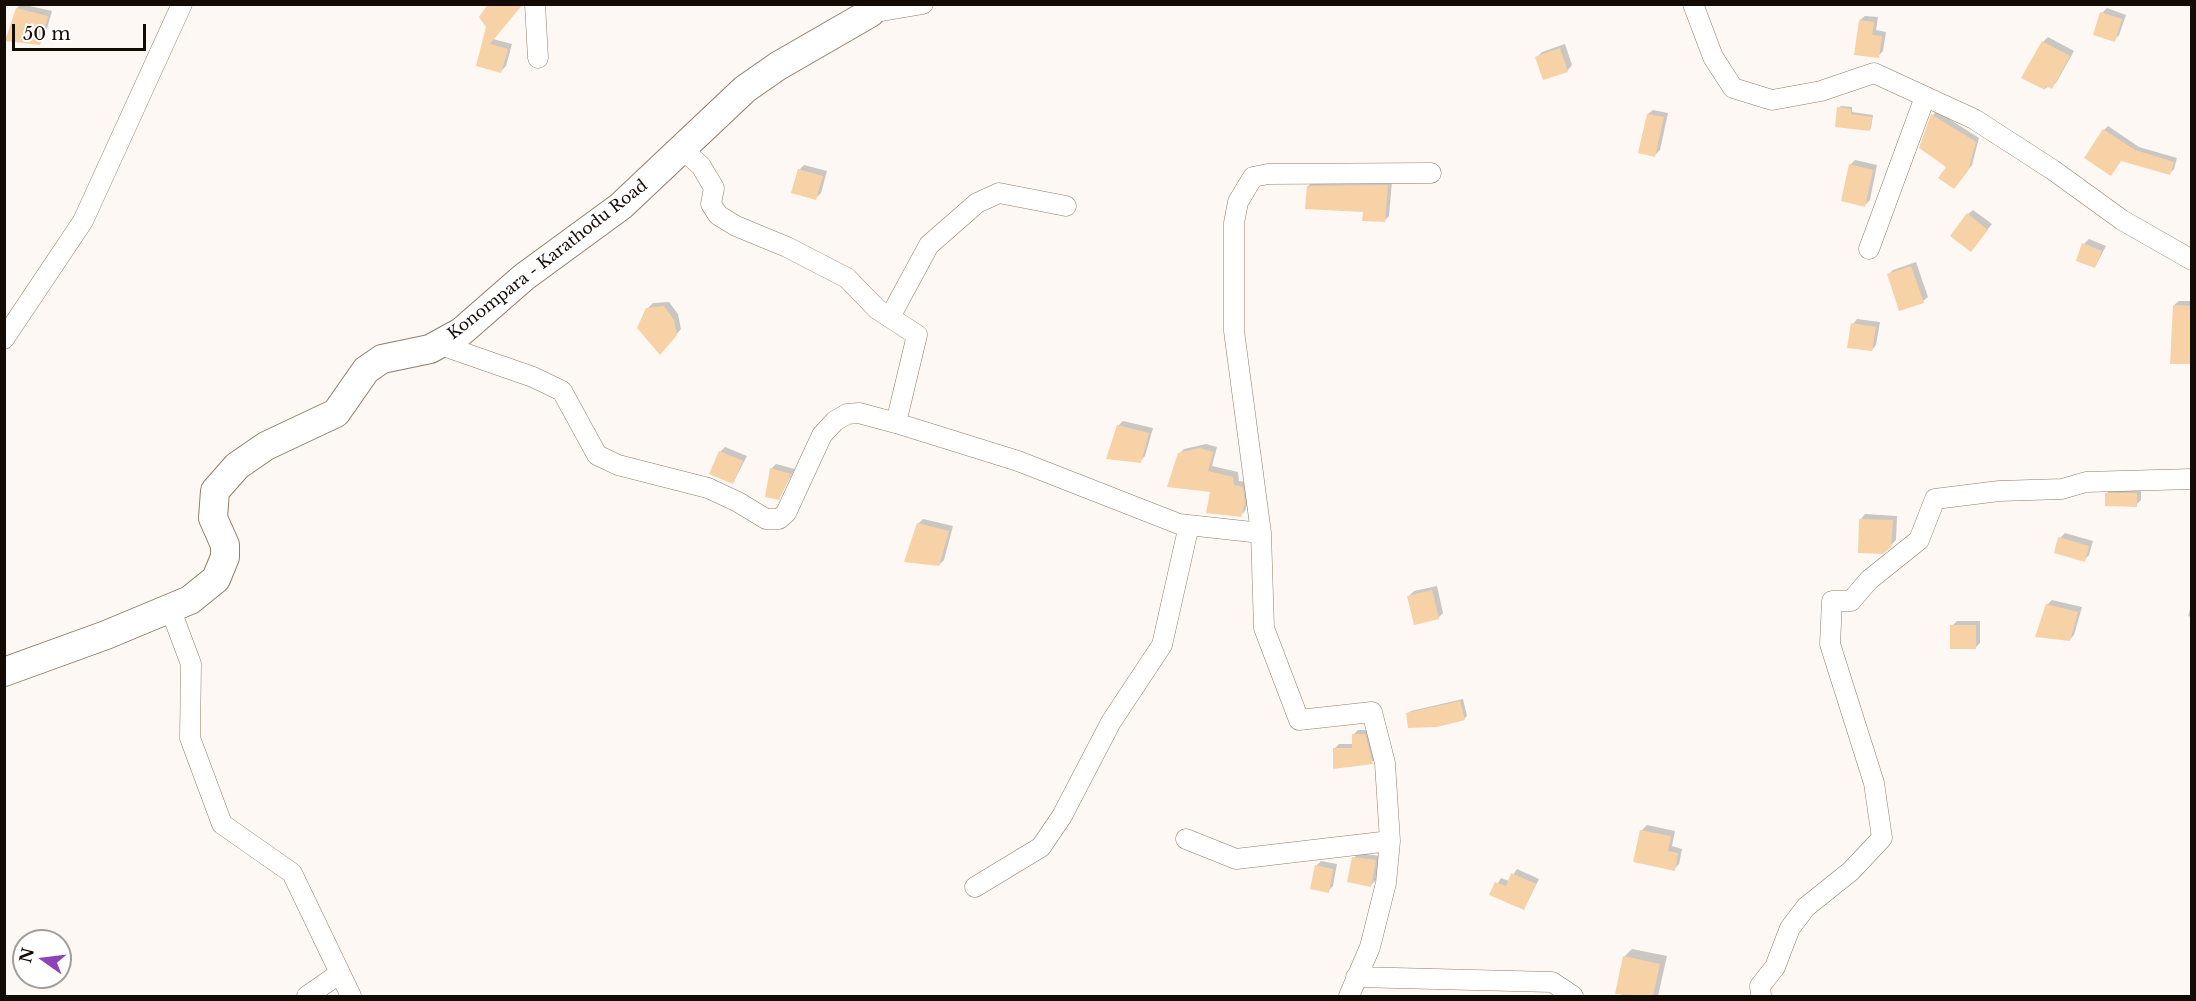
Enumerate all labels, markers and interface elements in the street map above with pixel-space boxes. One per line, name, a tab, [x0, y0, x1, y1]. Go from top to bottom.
scale bar	[15, 12, 148, 50]
text: 50 m	[23, 23, 71, 45]
street label: Konompara - Karathodu Road	[444, 176, 652, 344]
north arrow	[12, 929, 72, 989]
text: N	[15, 945, 38, 965]

